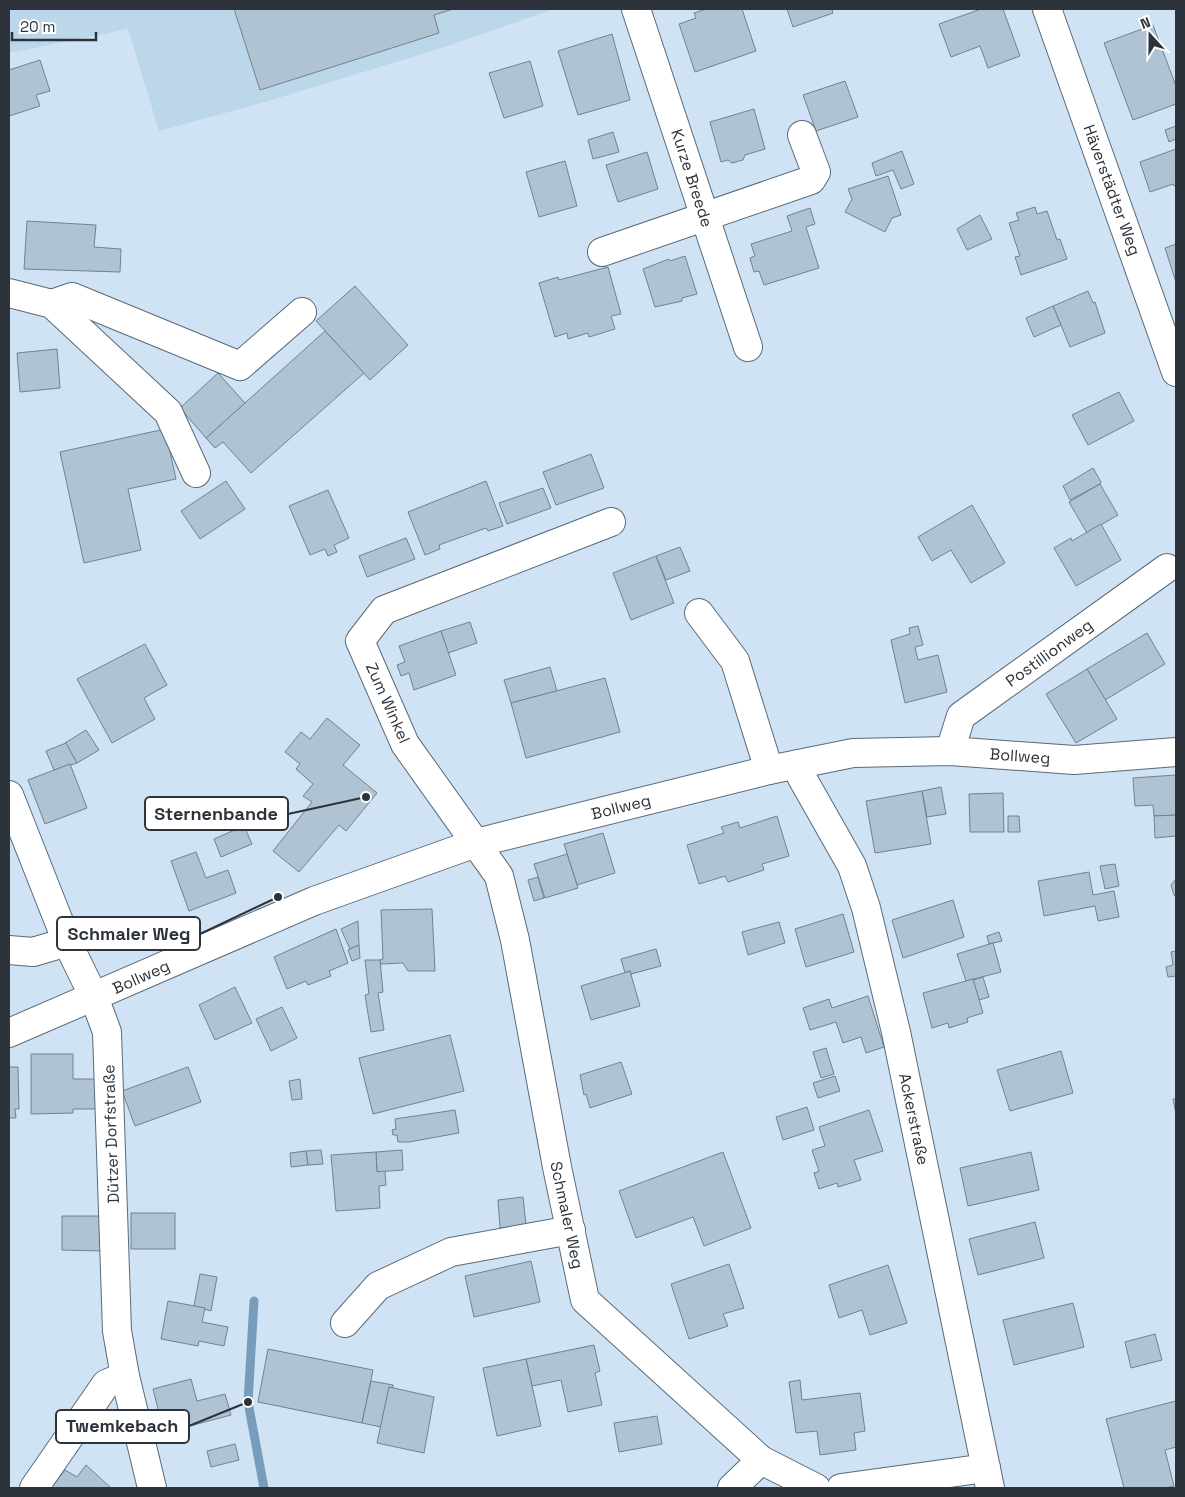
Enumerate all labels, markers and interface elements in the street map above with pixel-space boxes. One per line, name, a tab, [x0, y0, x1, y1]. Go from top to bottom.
scale bar	[12, 10, 96, 42]
north arrow	[1125, 10, 1175, 60]
text: N	[1138, 13, 1153, 33]
text: 20 m	[20, 17, 55, 36]
street label: Häverstädter Weg	[1079, 122, 1145, 258]
street label: Kurze Breede	[666, 126, 718, 230]
street label: Postillionweg	[1001, 614, 1097, 692]
street label: Zum Winkel	[361, 659, 415, 747]
street label: Bollweg	[989, 743, 1051, 769]
street label: Bollweg	[589, 789, 653, 825]
callout: Sternenbande	[145, 797, 288, 830]
text: Sternenbande	[154, 802, 278, 825]
callout: Schmaler Weg	[57, 917, 200, 950]
text: Schmaler Weg	[67, 922, 191, 945]
street label: Bollweg	[109, 955, 173, 999]
street label: Dützer Dorfstraße	[98, 1064, 124, 1204]
street label: Ackerstraße	[894, 1071, 934, 1167]
street label: Schmaler Weg	[545, 1159, 589, 1271]
callout: Twemkebach	[56, 1410, 189, 1443]
text: Twemkebach	[66, 1414, 178, 1437]

